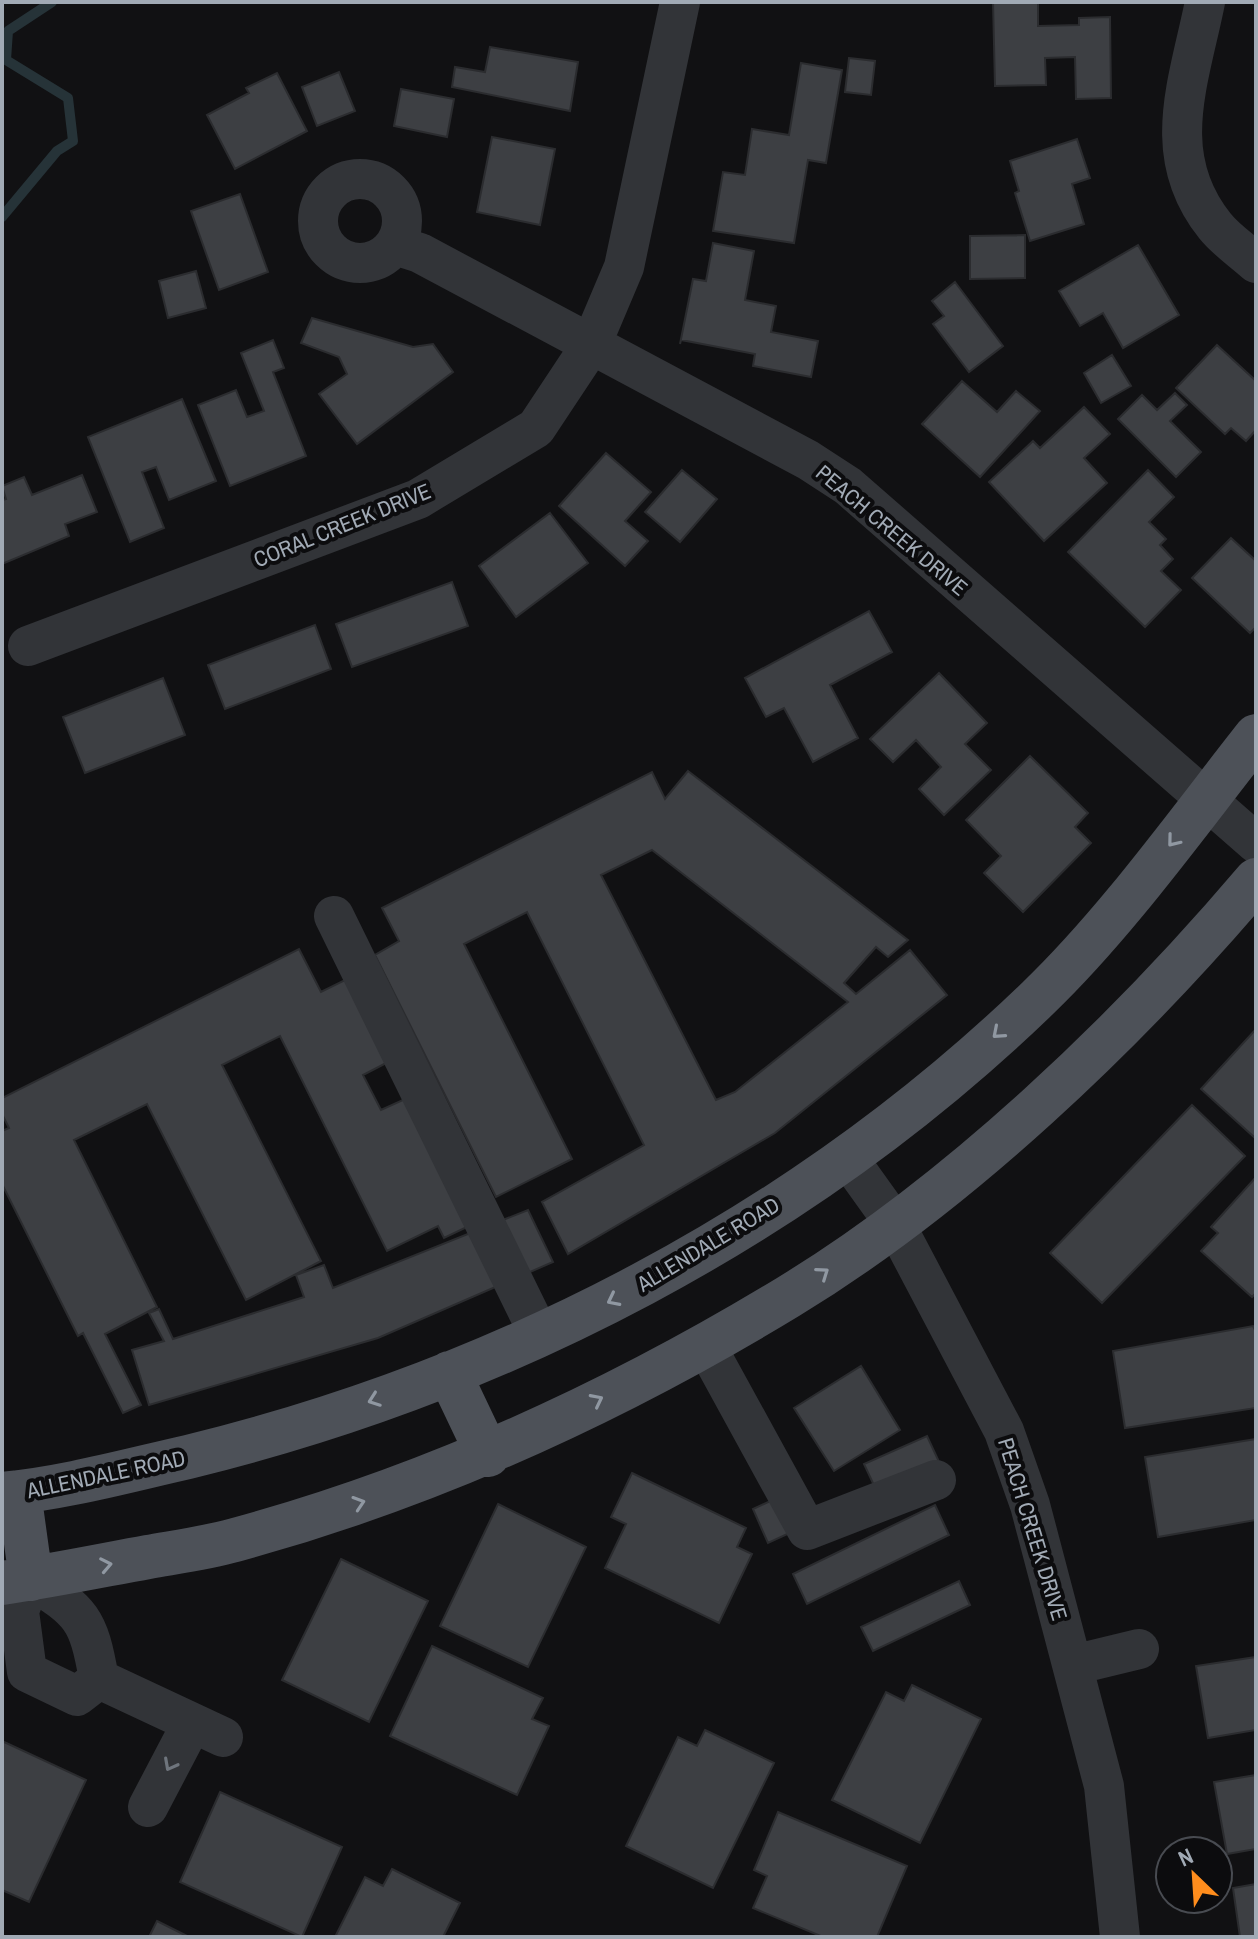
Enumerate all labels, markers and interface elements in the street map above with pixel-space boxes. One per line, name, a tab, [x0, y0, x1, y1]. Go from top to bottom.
street label: PEACH CREEK DRIVE	[810, 458, 974, 602]
street label: CORAL CREEK DRIVE	[249, 476, 435, 574]
one-way arrow	[1168, 832, 1182, 847]
one-way arrow	[993, 1023, 1008, 1038]
street label: ALLENDALE ROAD	[630, 1190, 785, 1299]
one-way arrow	[815, 1268, 829, 1283]
one-way arrow	[607, 1290, 622, 1305]
one-way arrow	[368, 1390, 382, 1407]
one-way arrow	[588, 1394, 603, 1410]
street label: PEACH CREEK DRIVE	[991, 1434, 1075, 1624]
street label: ALLENDALE ROAD	[23, 1443, 188, 1506]
one-way arrow	[351, 1496, 365, 1512]
one-way arrow	[100, 1557, 113, 1574]
one-way arrow	[165, 1757, 180, 1772]
north arrow	[1154, 1835, 1234, 1915]
text: N	[1173, 1841, 1198, 1873]

